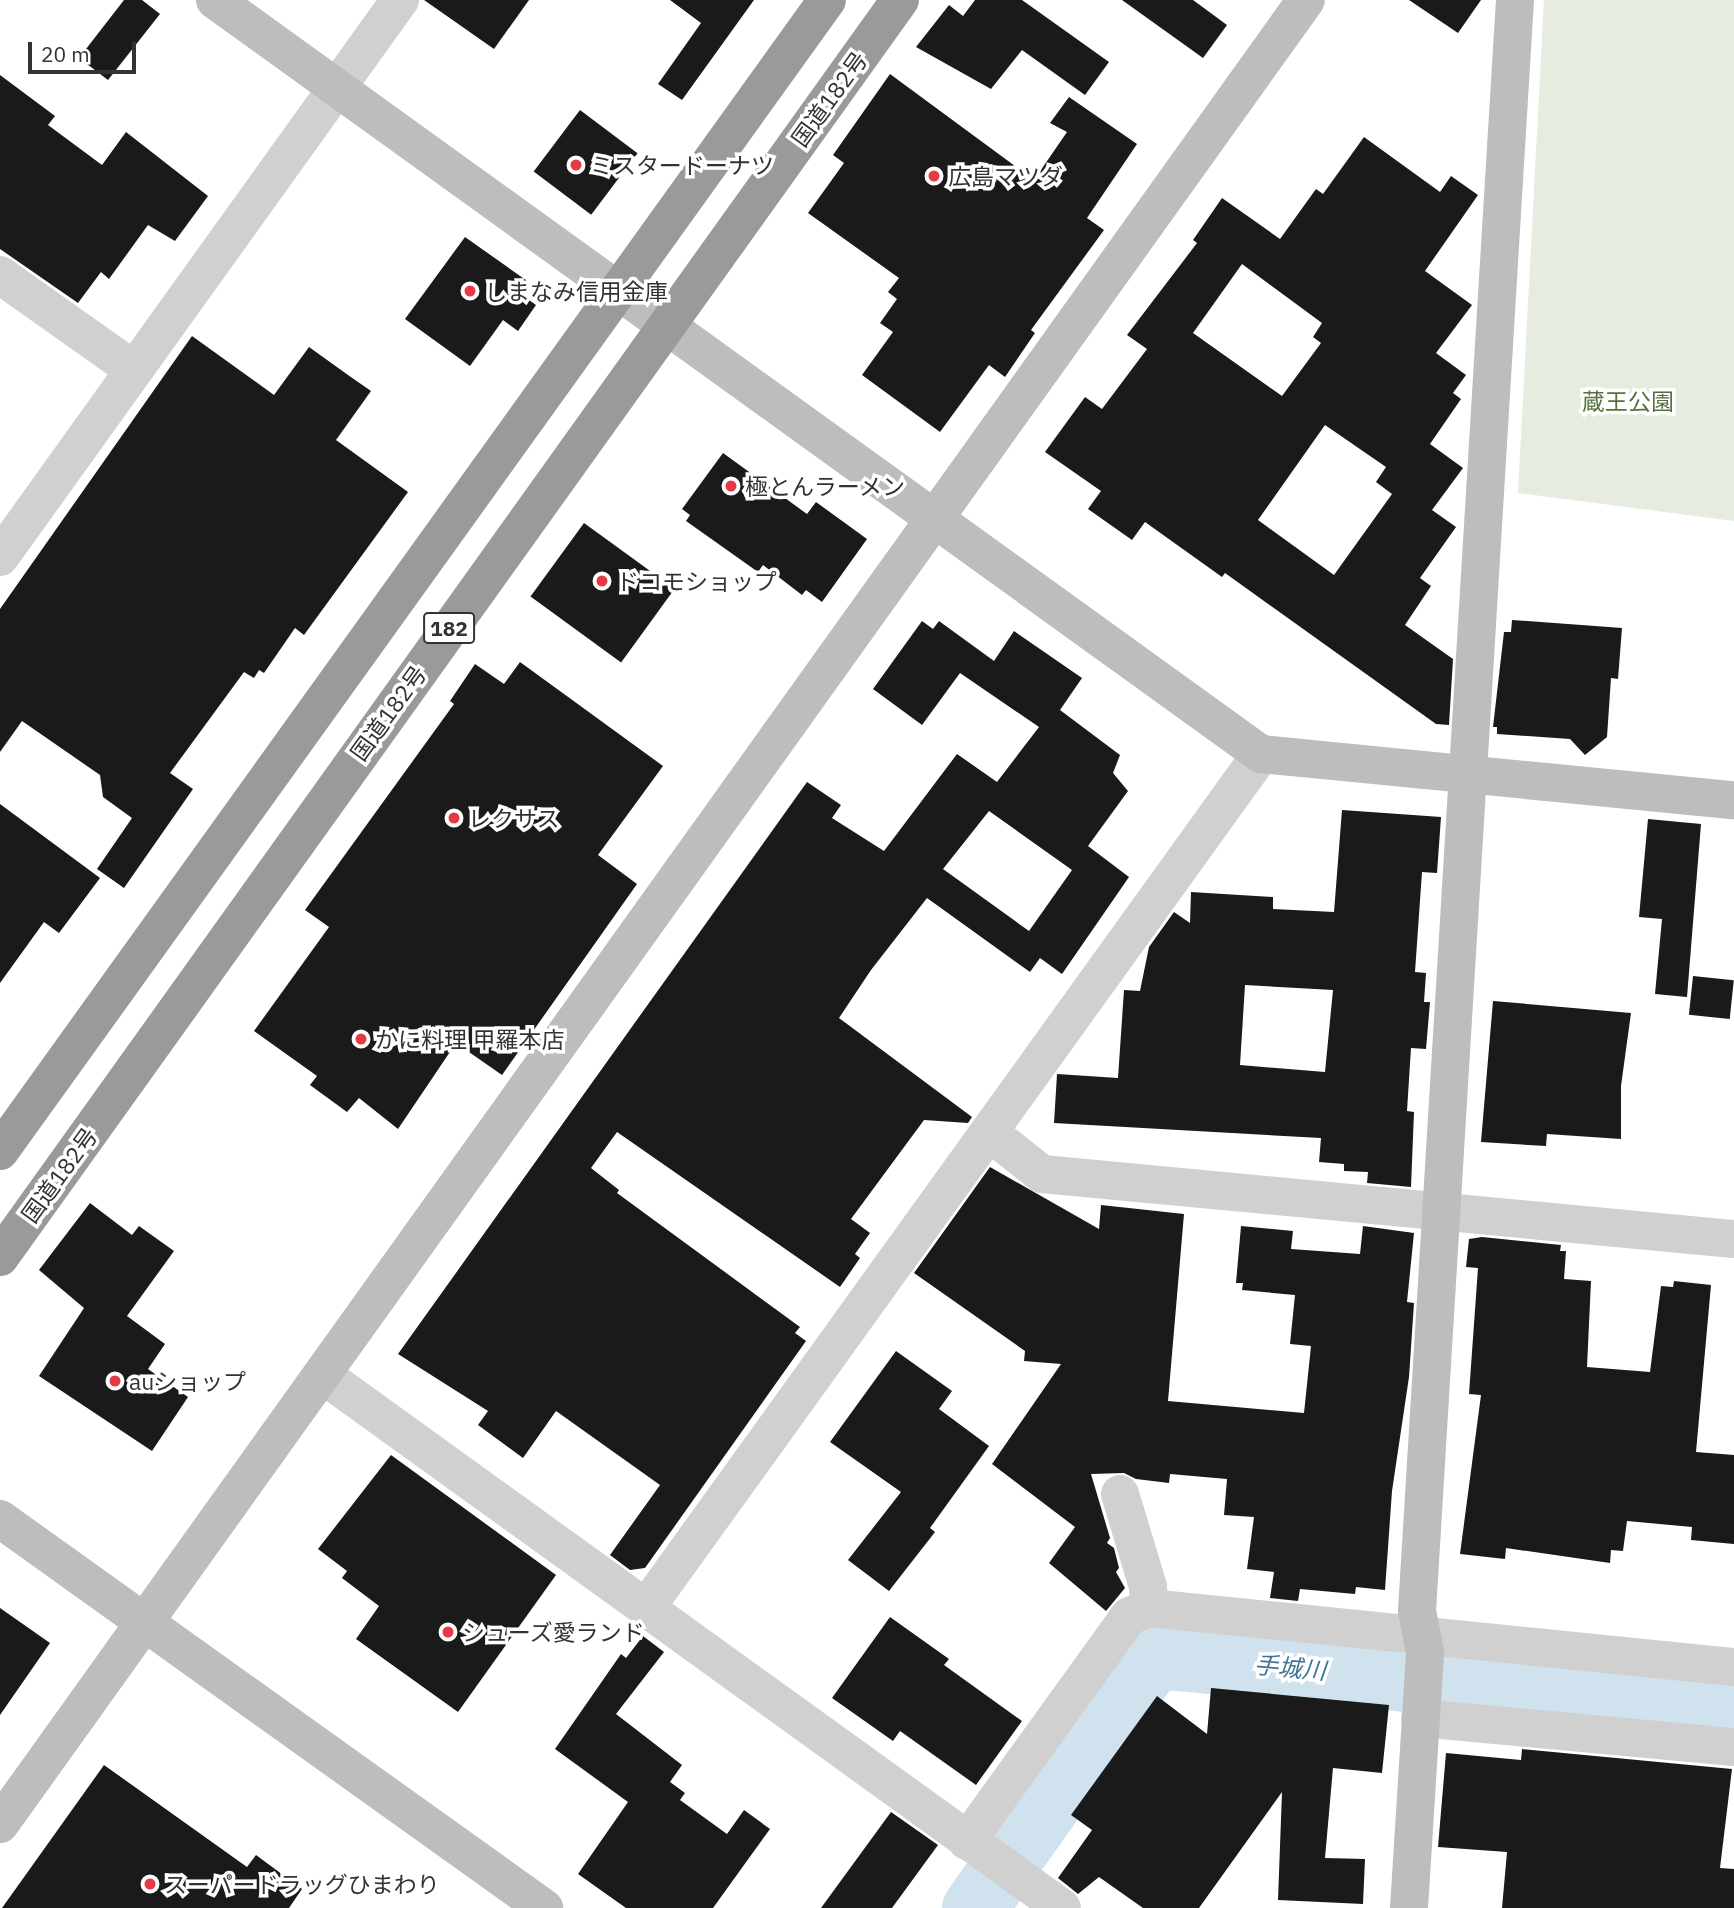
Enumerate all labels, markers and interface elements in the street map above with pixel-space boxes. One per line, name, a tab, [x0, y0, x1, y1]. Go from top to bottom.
scale bar	[32, 28, 140, 72]
text: 20 m	[41, 40, 90, 68]
street label: 国道182号	[785, 46, 873, 152]
place label: ミスタードーナツ	[590, 151, 774, 179]
marker: ミスタードーナツ	[568, 157, 584, 173]
place label: 広島マツダ	[948, 162, 1063, 190]
marker: 広島マツダ	[926, 168, 942, 184]
place label: しまなみ信用金庫	[484, 277, 668, 305]
marker: しまなみ信用金庫	[462, 283, 478, 299]
park label: 蔵王公園	[1582, 387, 1674, 415]
place label: 極とんラーメン	[745, 472, 906, 500]
marker: 極とんラーメン	[723, 478, 739, 494]
place label: ドコモショップ	[616, 567, 777, 595]
marker: ドコモショップ	[594, 573, 610, 589]
road number: 182	[423, 610, 475, 646]
street label: 国道182号	[344, 660, 432, 766]
place label: レクサス	[468, 804, 560, 832]
marker: レクサス	[446, 810, 462, 826]
place label: かに料理 甲羅本店	[375, 1025, 564, 1053]
marker: かに料理 甲羅本店	[353, 1031, 369, 1047]
street label: 国道182号	[15, 1122, 103, 1228]
place label: auショップ	[129, 1367, 246, 1395]
marker: auショップ	[107, 1373, 123, 1389]
place label: シューズ愛ランド	[462, 1618, 646, 1646]
marker: シューズ愛ランド	[440, 1624, 456, 1640]
water label: 手城川	[1253, 1651, 1327, 1685]
place label: スーパードラッグひまわり	[164, 1870, 440, 1898]
marker: スーパードラッグひまわり	[142, 1876, 158, 1892]

